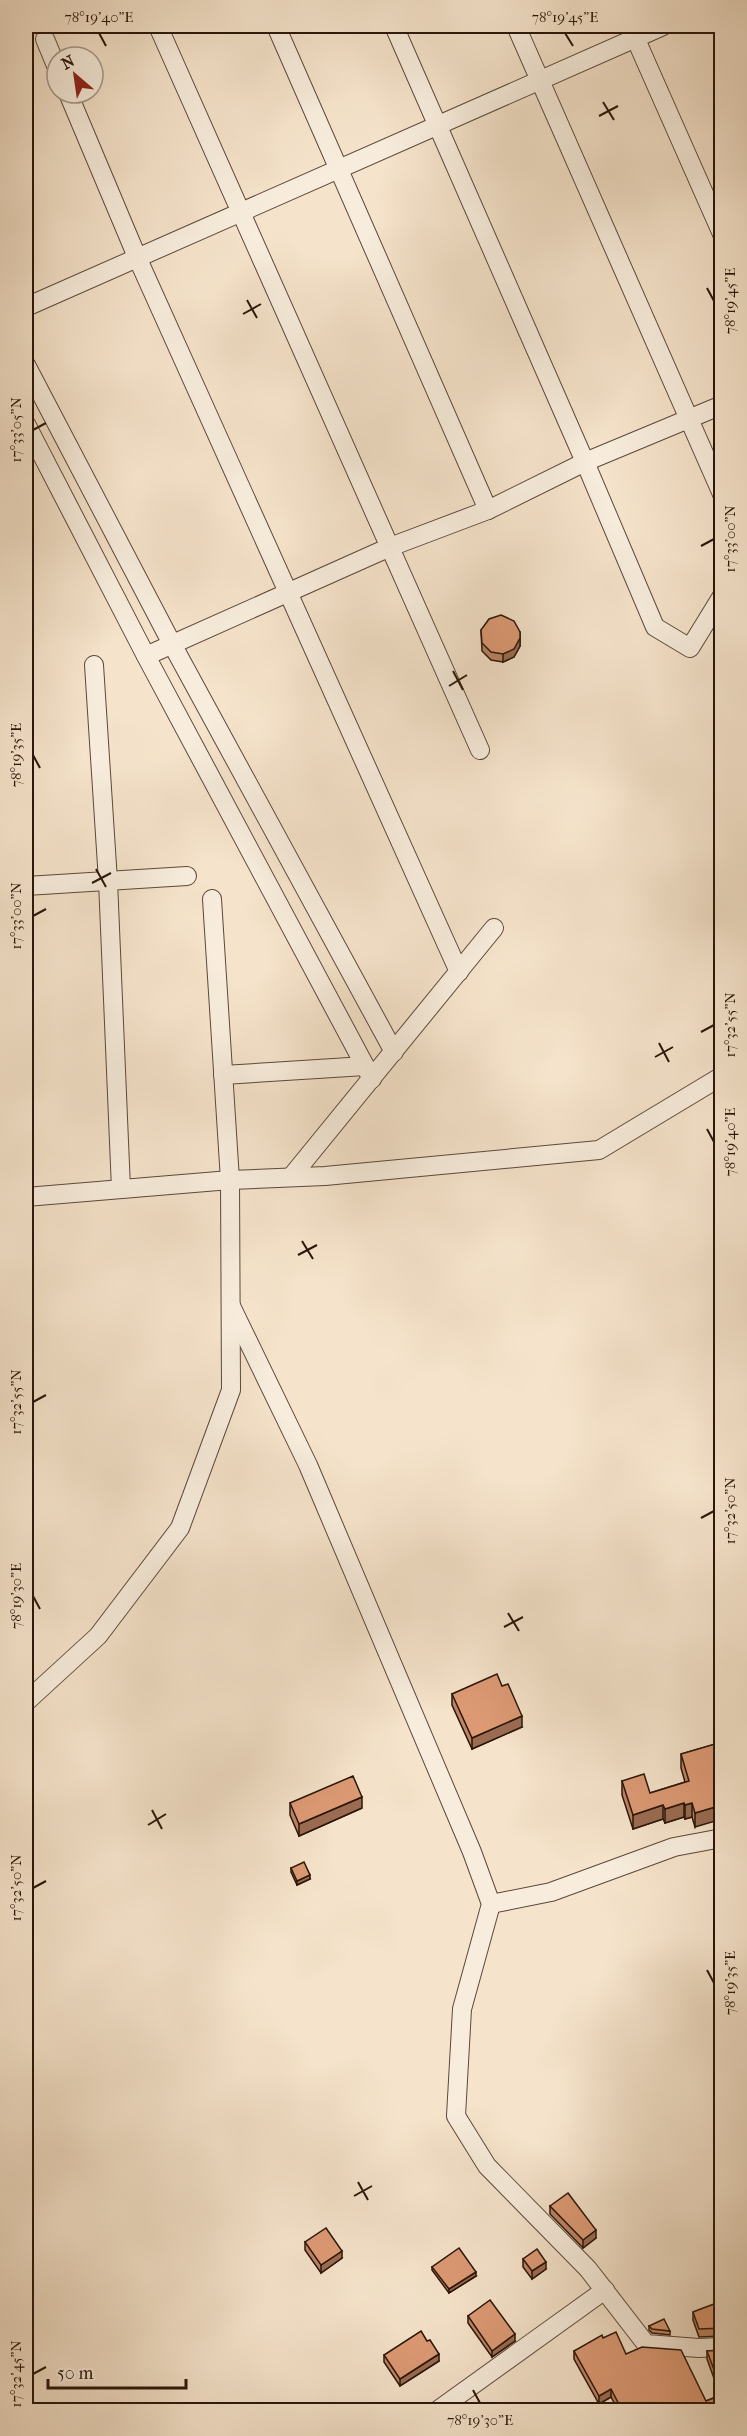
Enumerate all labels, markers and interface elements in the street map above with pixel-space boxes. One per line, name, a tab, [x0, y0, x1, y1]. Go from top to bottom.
text: 78°19'40"E	[65, 8, 133, 26]
text: 78°19'45"E	[532, 8, 598, 26]
north arrow	[45, 45, 105, 105]
text: N	[58, 51, 79, 74]
text: 78°19'45"E	[721, 268, 739, 334]
text: 17°33'05"N	[7, 397, 25, 463]
text: 17°33'00"N	[721, 505, 739, 573]
text: 78°19'35"E	[7, 723, 25, 787]
text: 17°33'00"N	[7, 882, 25, 950]
text: 17°32'55"N	[721, 992, 739, 1058]
text: 78°19'40"E	[721, 1108, 739, 1176]
text: 17°32'55"N	[7, 1369, 25, 1435]
text: 17°32'50"N	[721, 1477, 739, 1545]
text: 78°19'30"E	[7, 1563, 25, 1629]
text: 17°32'50"N	[7, 1854, 25, 1922]
text: 78°19'35"E	[721, 1951, 739, 2015]
text: 17°32'45"N	[7, 2340, 25, 2408]
scale bar	[48, 2352, 186, 2390]
text: 50 m	[57, 2363, 94, 2384]
text: 78°19'30"E	[447, 2411, 513, 2429]

